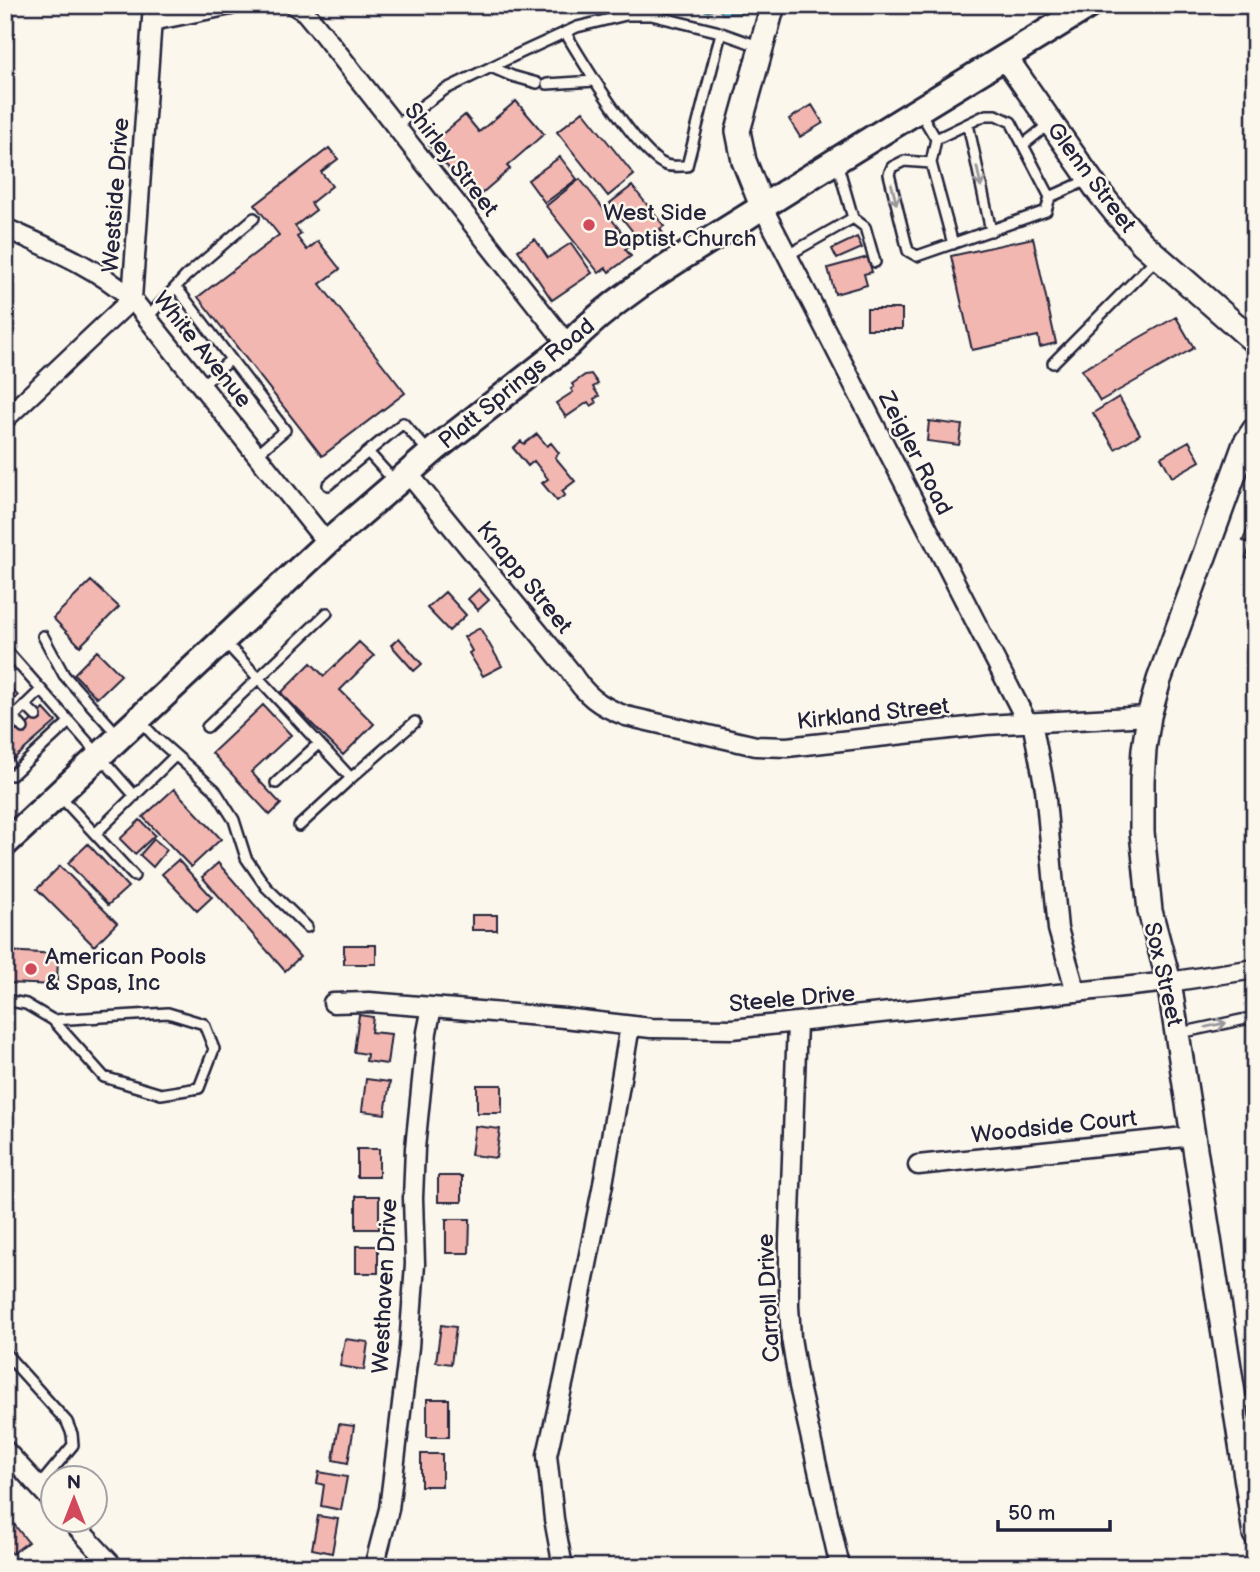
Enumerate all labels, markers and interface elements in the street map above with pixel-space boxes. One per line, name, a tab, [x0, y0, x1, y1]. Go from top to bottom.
street label: Shirley Street	[398, 97, 504, 222]
street label: Westside Drive	[97, 117, 135, 274]
street label: Glenn Street	[1041, 117, 1142, 238]
one-way arrow	[973, 165, 987, 188]
one-way arrow	[888, 182, 901, 204]
place label: West Side Baptist Church	[603, 199, 757, 253]
marker: West Side Baptist Church	[581, 217, 597, 233]
street label: White Avenue	[147, 286, 258, 413]
street label: Platt Springs Road	[433, 312, 600, 455]
street label: Zeigler Road	[872, 386, 958, 520]
street label: Knapp Street	[470, 516, 578, 639]
street label: Kirkland Street	[796, 692, 951, 736]
street label: Sox Street	[1137, 919, 1189, 1029]
place label: American Pools & Spas, Inc	[45, 943, 206, 997]
marker: American Pools & Spas, Inc	[23, 961, 39, 977]
street label: Steele Drive	[728, 980, 856, 1018]
one-way arrow	[1204, 1018, 1227, 1032]
street label: Woodside Court	[970, 1104, 1138, 1150]
street label: Westhaven Drive	[366, 1198, 404, 1374]
street label: Carroll Drive	[752, 1233, 786, 1363]
north arrow	[38, 1464, 108, 1534]
text: N	[67, 1472, 81, 1495]
scale bar	[998, 1488, 1110, 1532]
text: 50 m	[1008, 1501, 1055, 1526]

